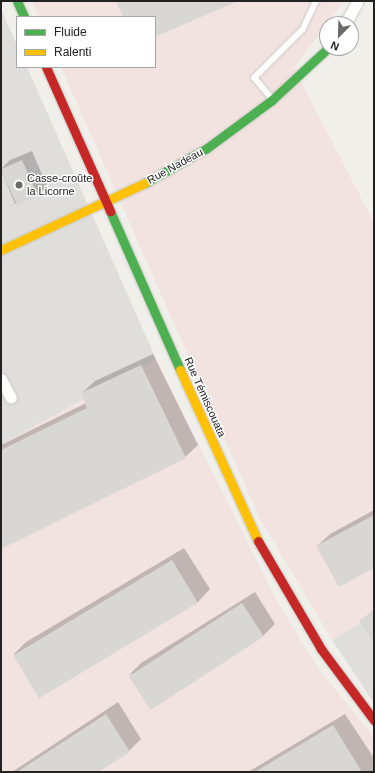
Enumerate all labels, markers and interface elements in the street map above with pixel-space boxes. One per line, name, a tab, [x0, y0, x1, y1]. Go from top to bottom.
legend	[16, 16, 156, 68]
north arrow	[319, 16, 359, 56]
text: Fluide	[54, 25, 87, 39]
text: N	[329, 39, 341, 53]
text: Ralenti	[54, 45, 91, 59]
street label: Rue Nadeau	[145, 145, 205, 187]
place label: Casse-croûte la Licorne	[27, 172, 92, 198]
marker: Casse-croûte la Licorne	[14, 180, 24, 190]
street label: Rue Témiscouata	[181, 355, 229, 439]

